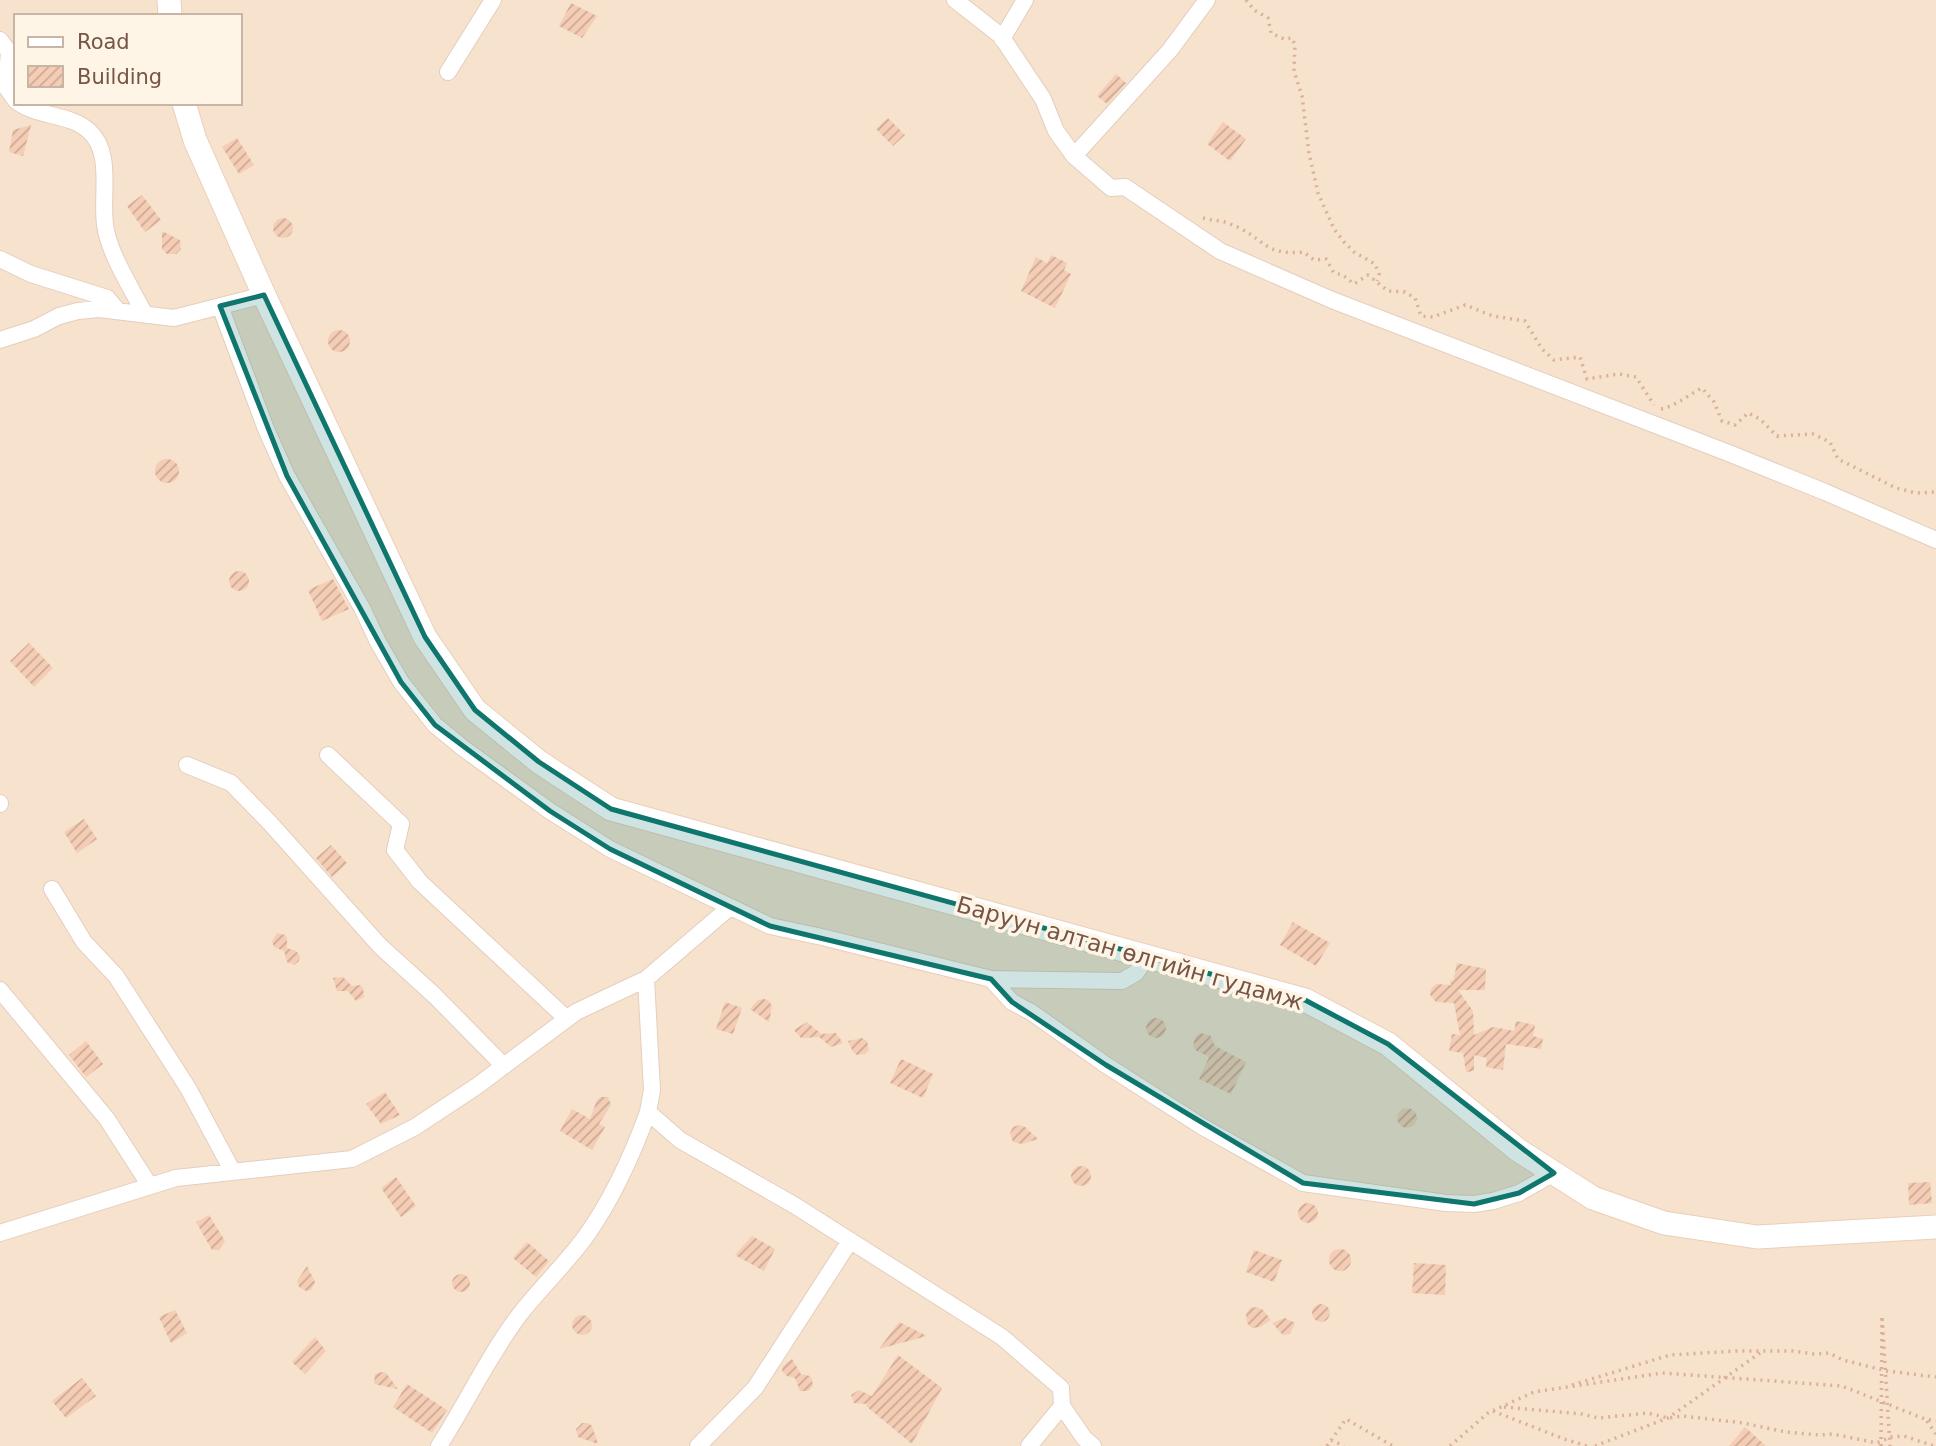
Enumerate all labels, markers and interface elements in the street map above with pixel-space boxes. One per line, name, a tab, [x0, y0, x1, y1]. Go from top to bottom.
legend	[14, 14, 242, 105]
text: Road	[77, 30, 130, 54]
text: Building	[77, 65, 162, 89]
street label: Баруун алтан өлгийн гудамж	[954, 891, 1306, 1015]

